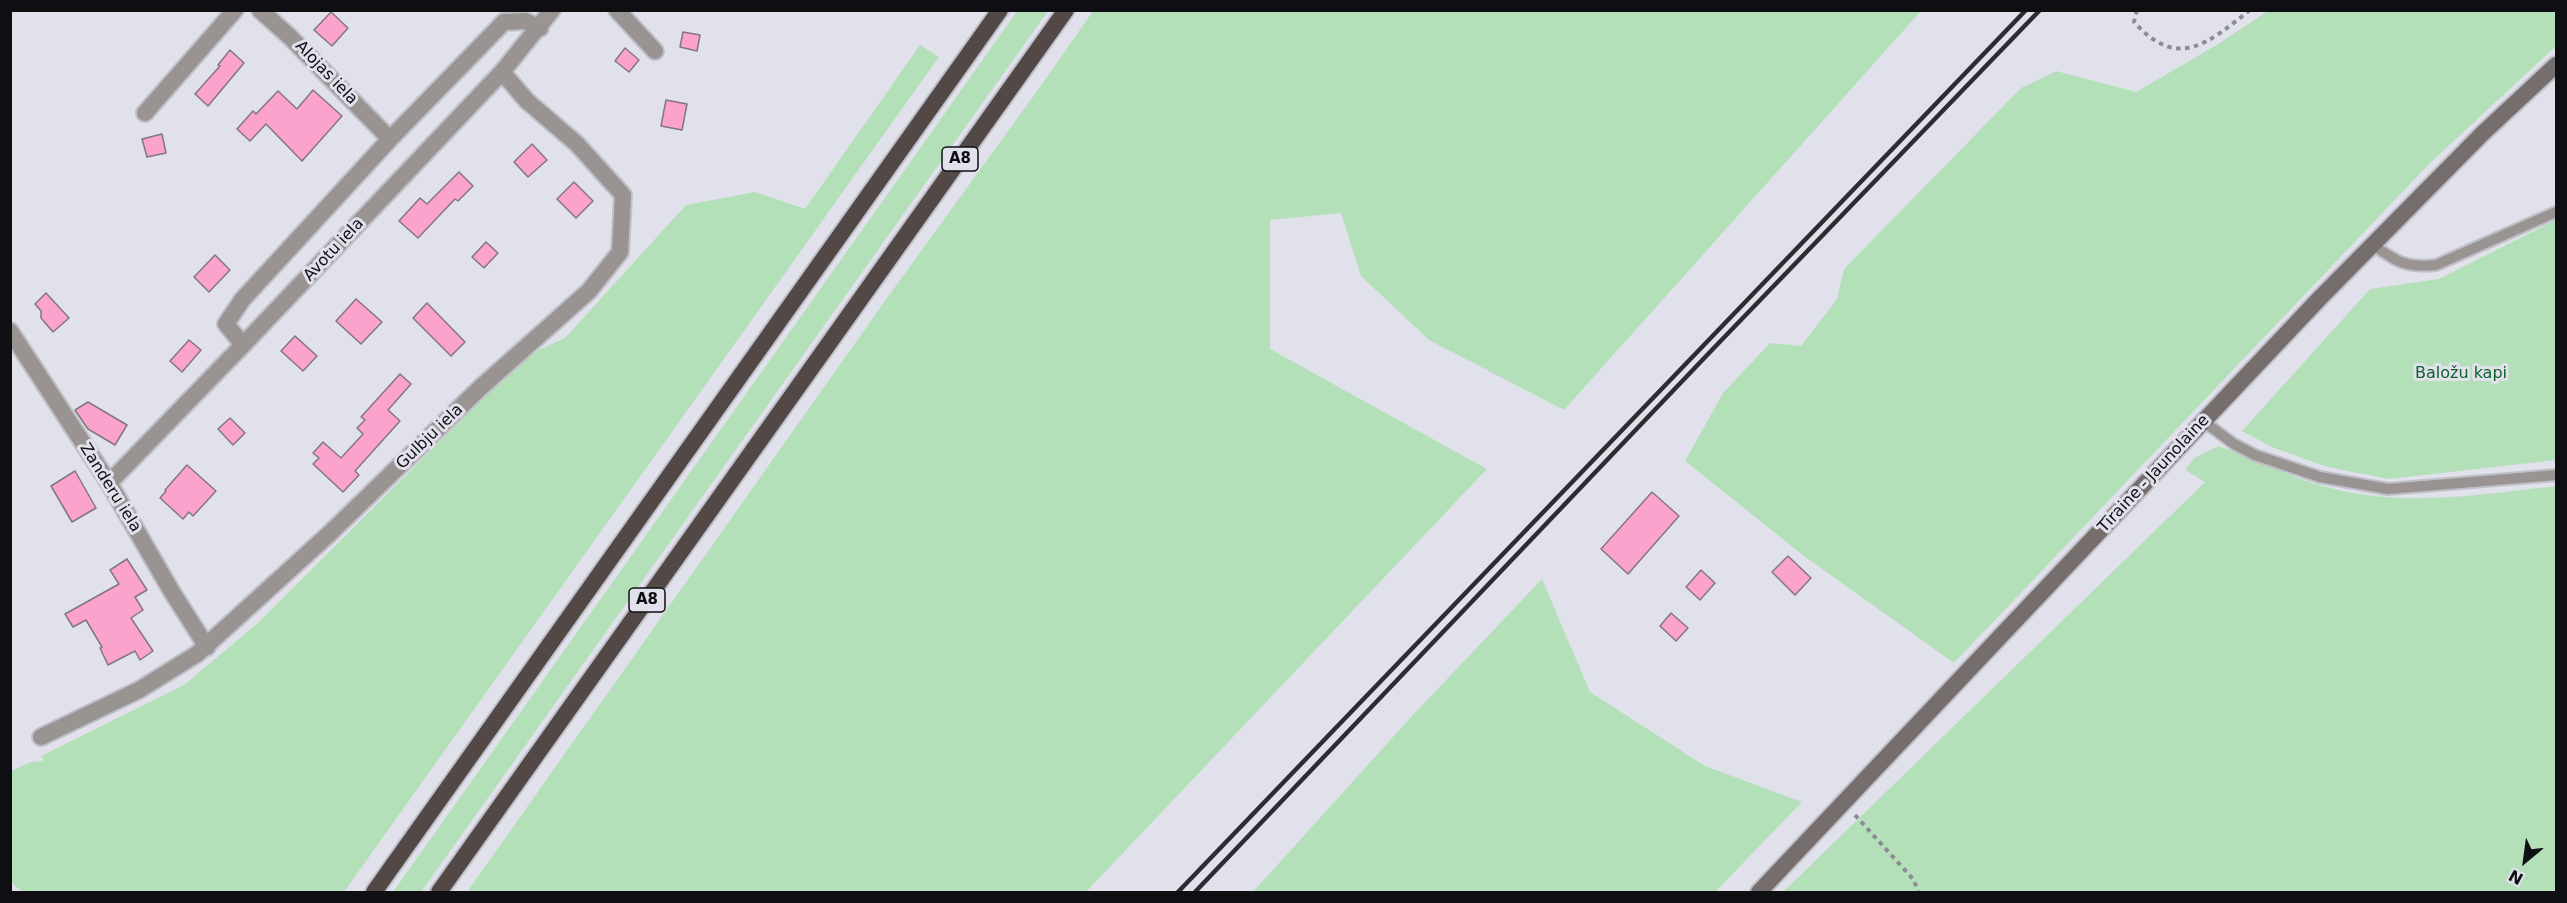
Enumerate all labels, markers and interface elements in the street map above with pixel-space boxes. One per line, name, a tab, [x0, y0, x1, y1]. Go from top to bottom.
street label: Alojas iela	[291, 37, 361, 109]
road number: A8	[942, 147, 978, 171]
street label: Avotu iela	[300, 214, 368, 286]
park label: Baložu kapi	[2415, 364, 2507, 384]
street label: Gulbju iela	[393, 400, 467, 474]
street label: Tīraine - Jaunolaine	[2094, 411, 2214, 537]
street label: Zanderu iela	[75, 440, 145, 536]
road number: A8	[629, 588, 665, 612]
north arrow	[2495, 831, 2555, 891]
text: N	[2506, 866, 2526, 889]

